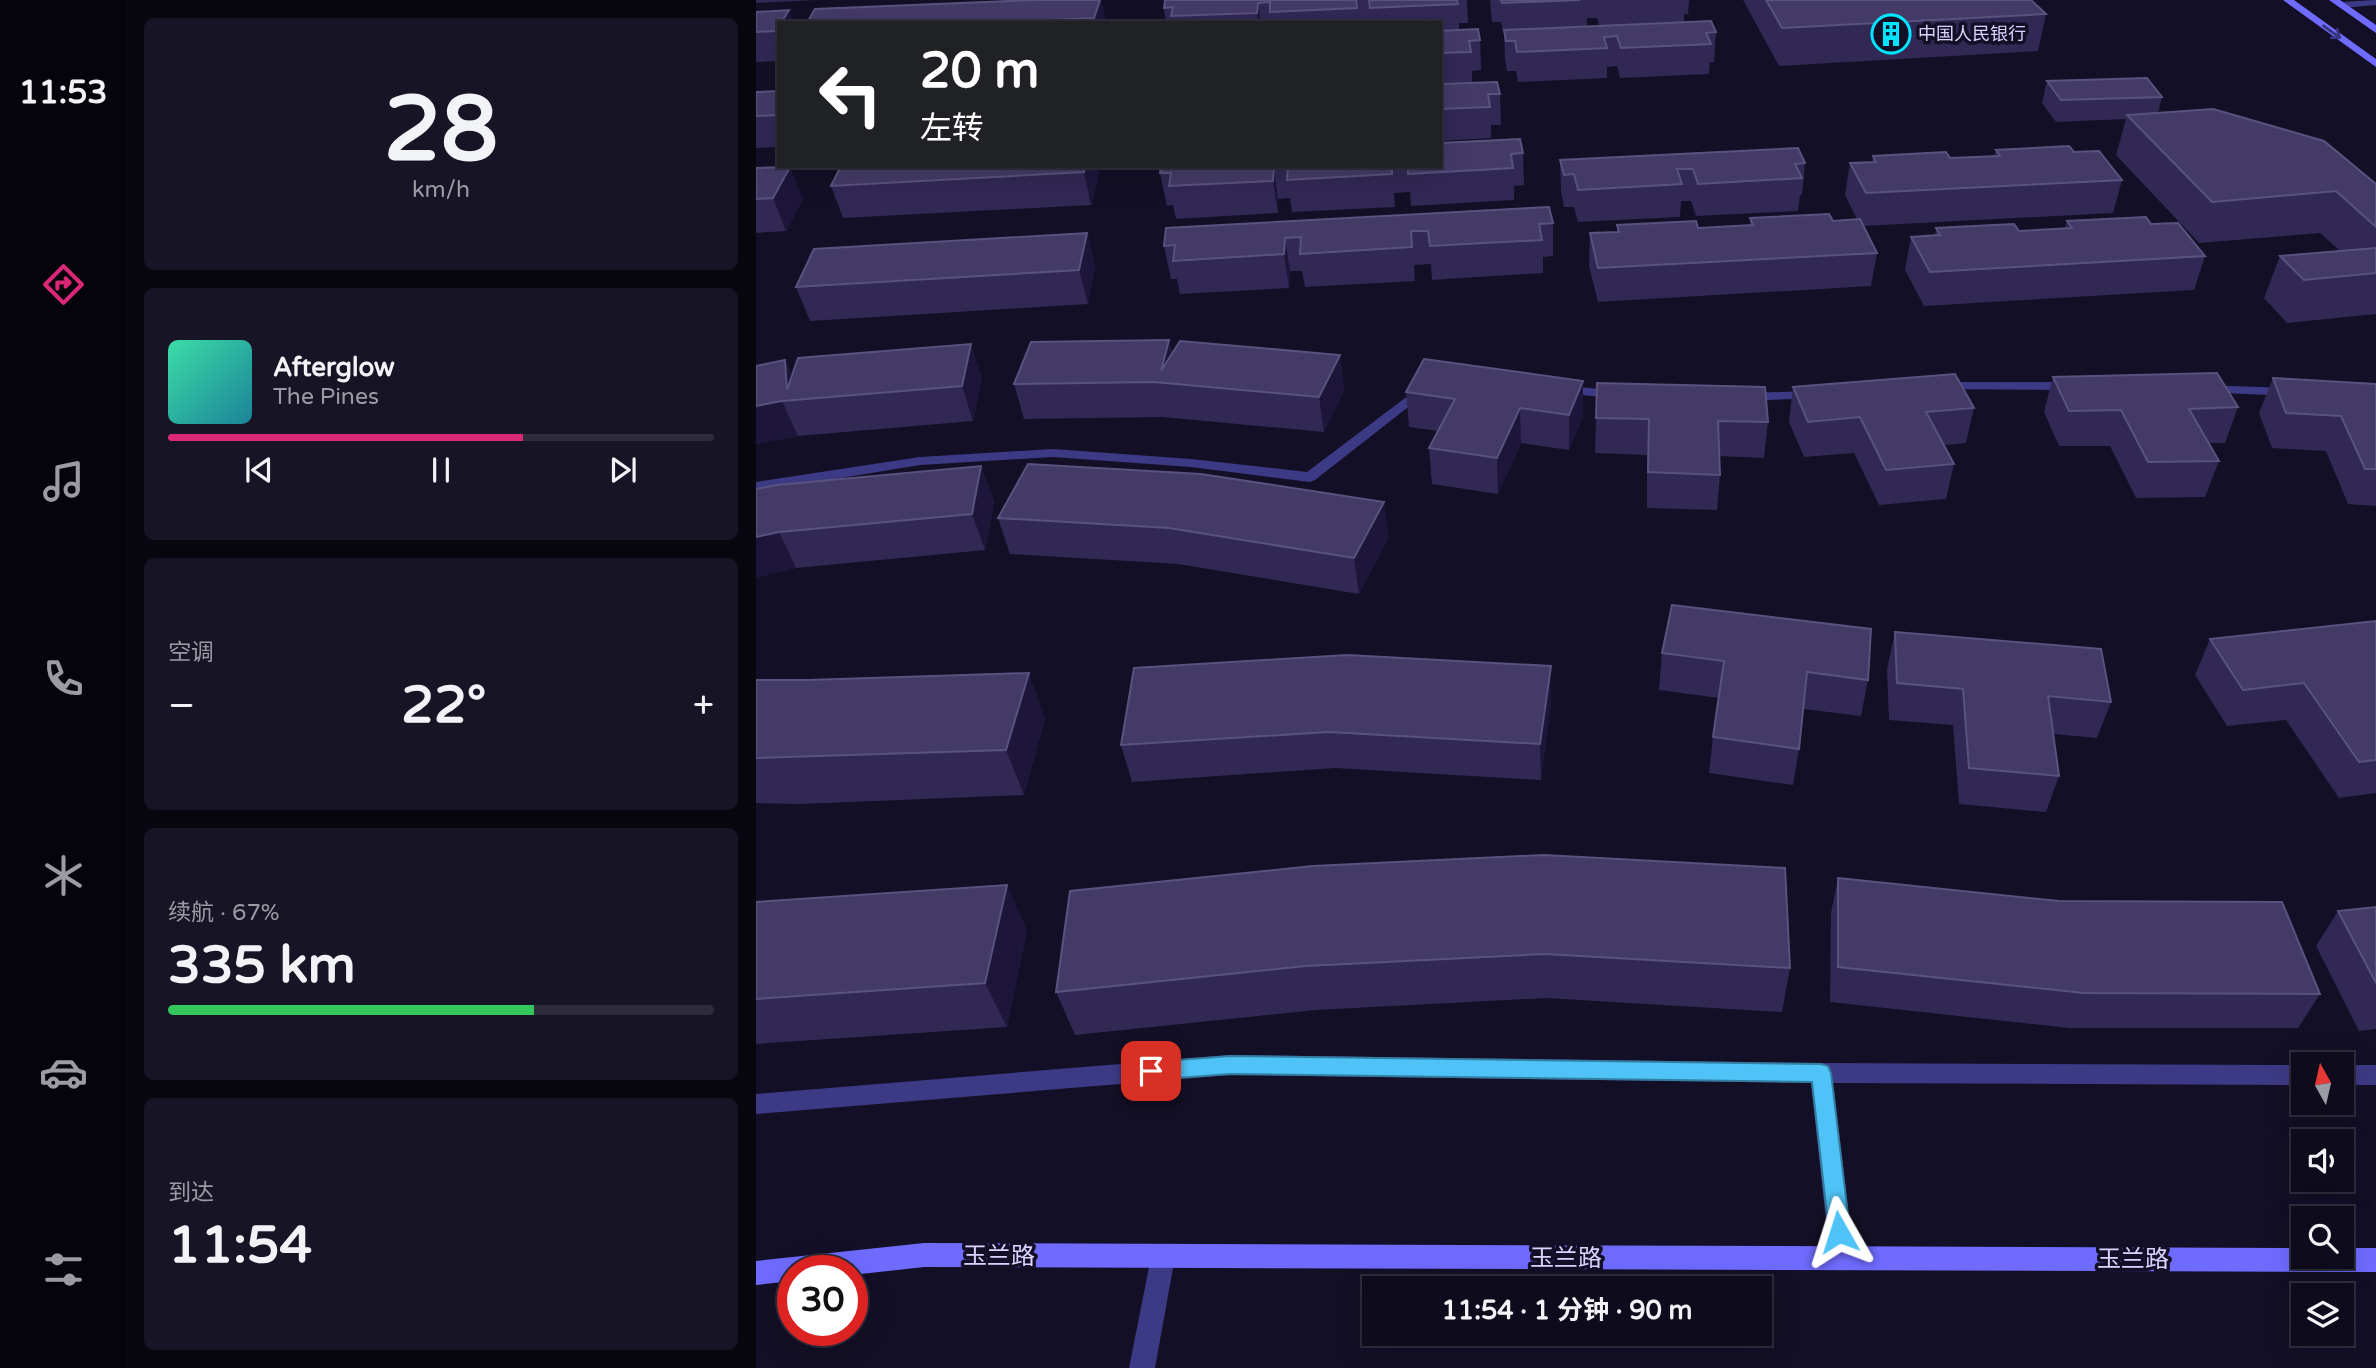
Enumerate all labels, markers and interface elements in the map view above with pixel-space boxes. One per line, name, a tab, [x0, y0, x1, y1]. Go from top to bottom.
building icon: 中国人民银行	[1870, 13, 1912, 55]
place label: 中国人民银行	[1918, 23, 2026, 45]
one-way arrow	[2322, 25, 2341, 39]
text: 20 m	[920, 42, 1039, 101]
icon: left	[805, 49, 896, 140]
text: 11:53	[19, 74, 107, 112]
text: 28	[384, 75, 498, 185]
text: 左转	[920, 110, 984, 148]
text: km/h	[412, 176, 470, 204]
icon: directions	[39, 260, 88, 309]
text: Afterglow	[273, 352, 395, 383]
text: The Pines	[273, 383, 379, 411]
icon: previous	[240, 451, 278, 489]
icon: pause	[422, 451, 460, 489]
icon: next	[604, 451, 642, 489]
icon: music	[39, 457, 88, 506]
text: 空调	[168, 639, 214, 667]
icon: phone	[39, 654, 88, 703]
text: 22°	[401, 674, 486, 737]
text: −	[168, 683, 195, 729]
text: +	[693, 683, 714, 729]
icon: climate	[39, 851, 88, 900]
text: 续航 · 67%	[168, 899, 280, 927]
text: 335 km	[168, 934, 356, 997]
pin	[1121, 1041, 1181, 1101]
icon: car	[39, 1048, 88, 1097]
icon: arrive	[1132, 1052, 1170, 1090]
north arrow	[2291, 1052, 2354, 1115]
map controls	[2291, 1052, 2354, 1346]
button: sound	[2291, 1129, 2354, 1192]
text: 到达	[168, 1179, 214, 1207]
position arrow	[1802, 1195, 1876, 1269]
button: search	[2291, 1206, 2354, 1269]
text: 11:54	[168, 1214, 312, 1277]
street label: 玉兰路	[963, 1242, 1035, 1271]
street label: 玉兰路	[1530, 1244, 1602, 1273]
icon: filters	[39, 1245, 88, 1294]
street label: 玉兰路	[2097, 1245, 2169, 1274]
speed limit sign: 30	[777, 1255, 868, 1346]
button: layers	[2291, 1283, 2354, 1346]
text: 11:54 · 1 分钟 · 90 m	[1441, 1295, 1693, 1326]

